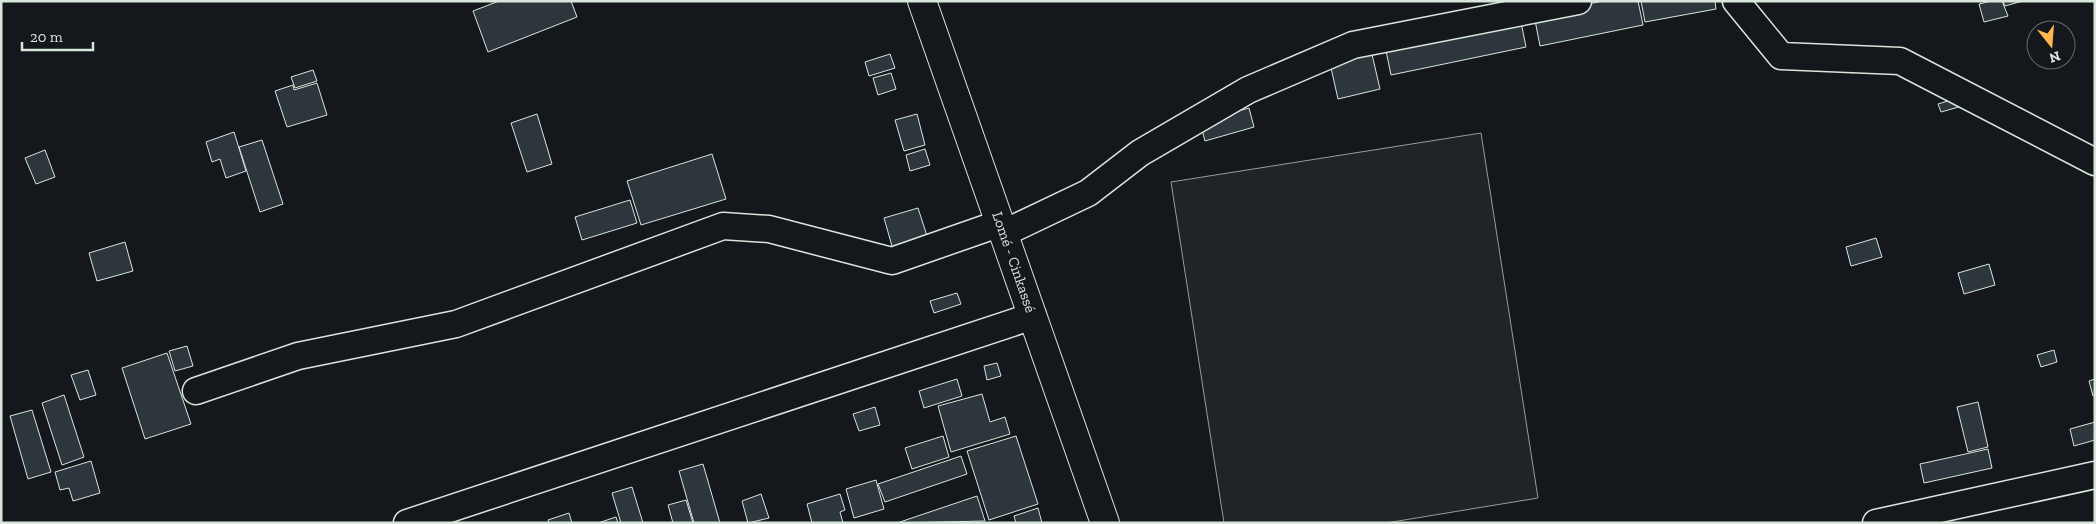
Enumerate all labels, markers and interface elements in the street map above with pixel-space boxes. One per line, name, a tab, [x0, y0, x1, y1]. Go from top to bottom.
scale bar	[22, 20, 94, 52]
north arrow	[2026, 20, 2076, 70]
text: 20 m	[30, 28, 63, 46]
text: N	[2047, 47, 2062, 67]
street label: Lomé - Cinkassé	[988, 209, 1040, 315]

